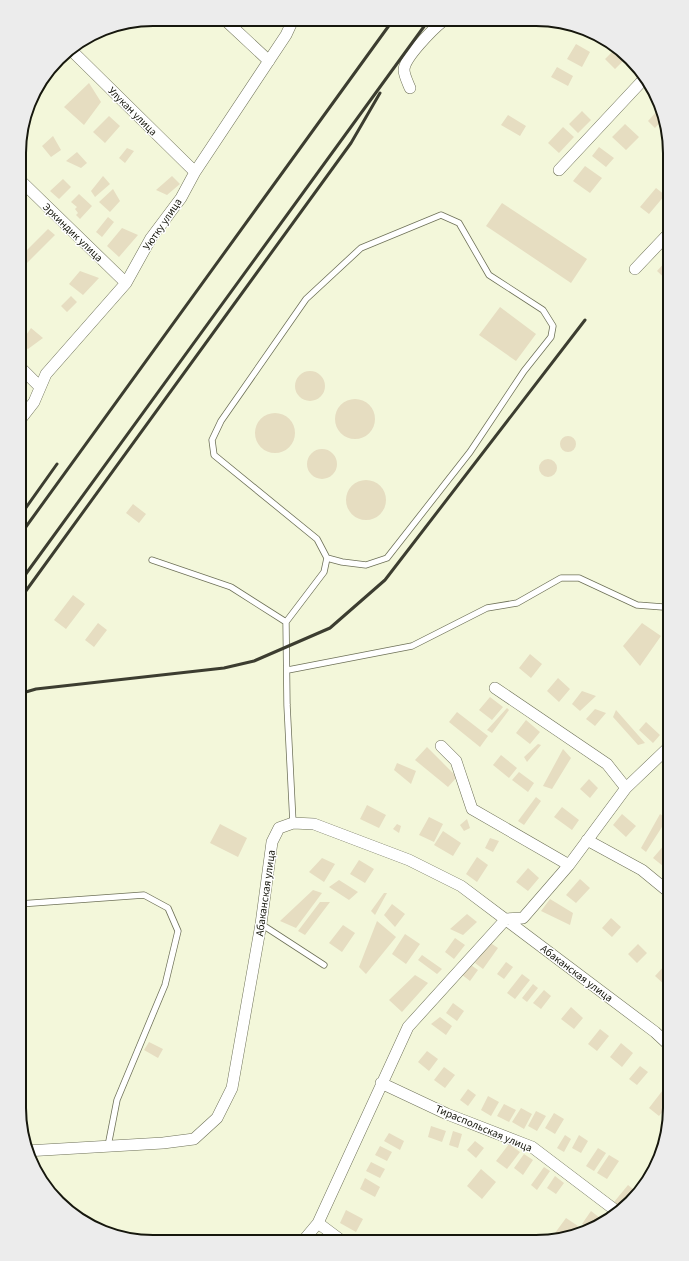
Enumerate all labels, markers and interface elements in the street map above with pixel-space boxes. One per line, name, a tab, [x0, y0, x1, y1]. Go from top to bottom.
street label: Улукан улица	[105, 83, 161, 139]
street label: Уютку улица	[139, 195, 185, 253]
street label: Эркиндик улица	[39, 200, 106, 265]
street label: Абаканская улица	[252, 849, 279, 937]
street label: Абаканская улица	[537, 941, 616, 1006]
street label: Тираспольская улица	[433, 1101, 535, 1156]

